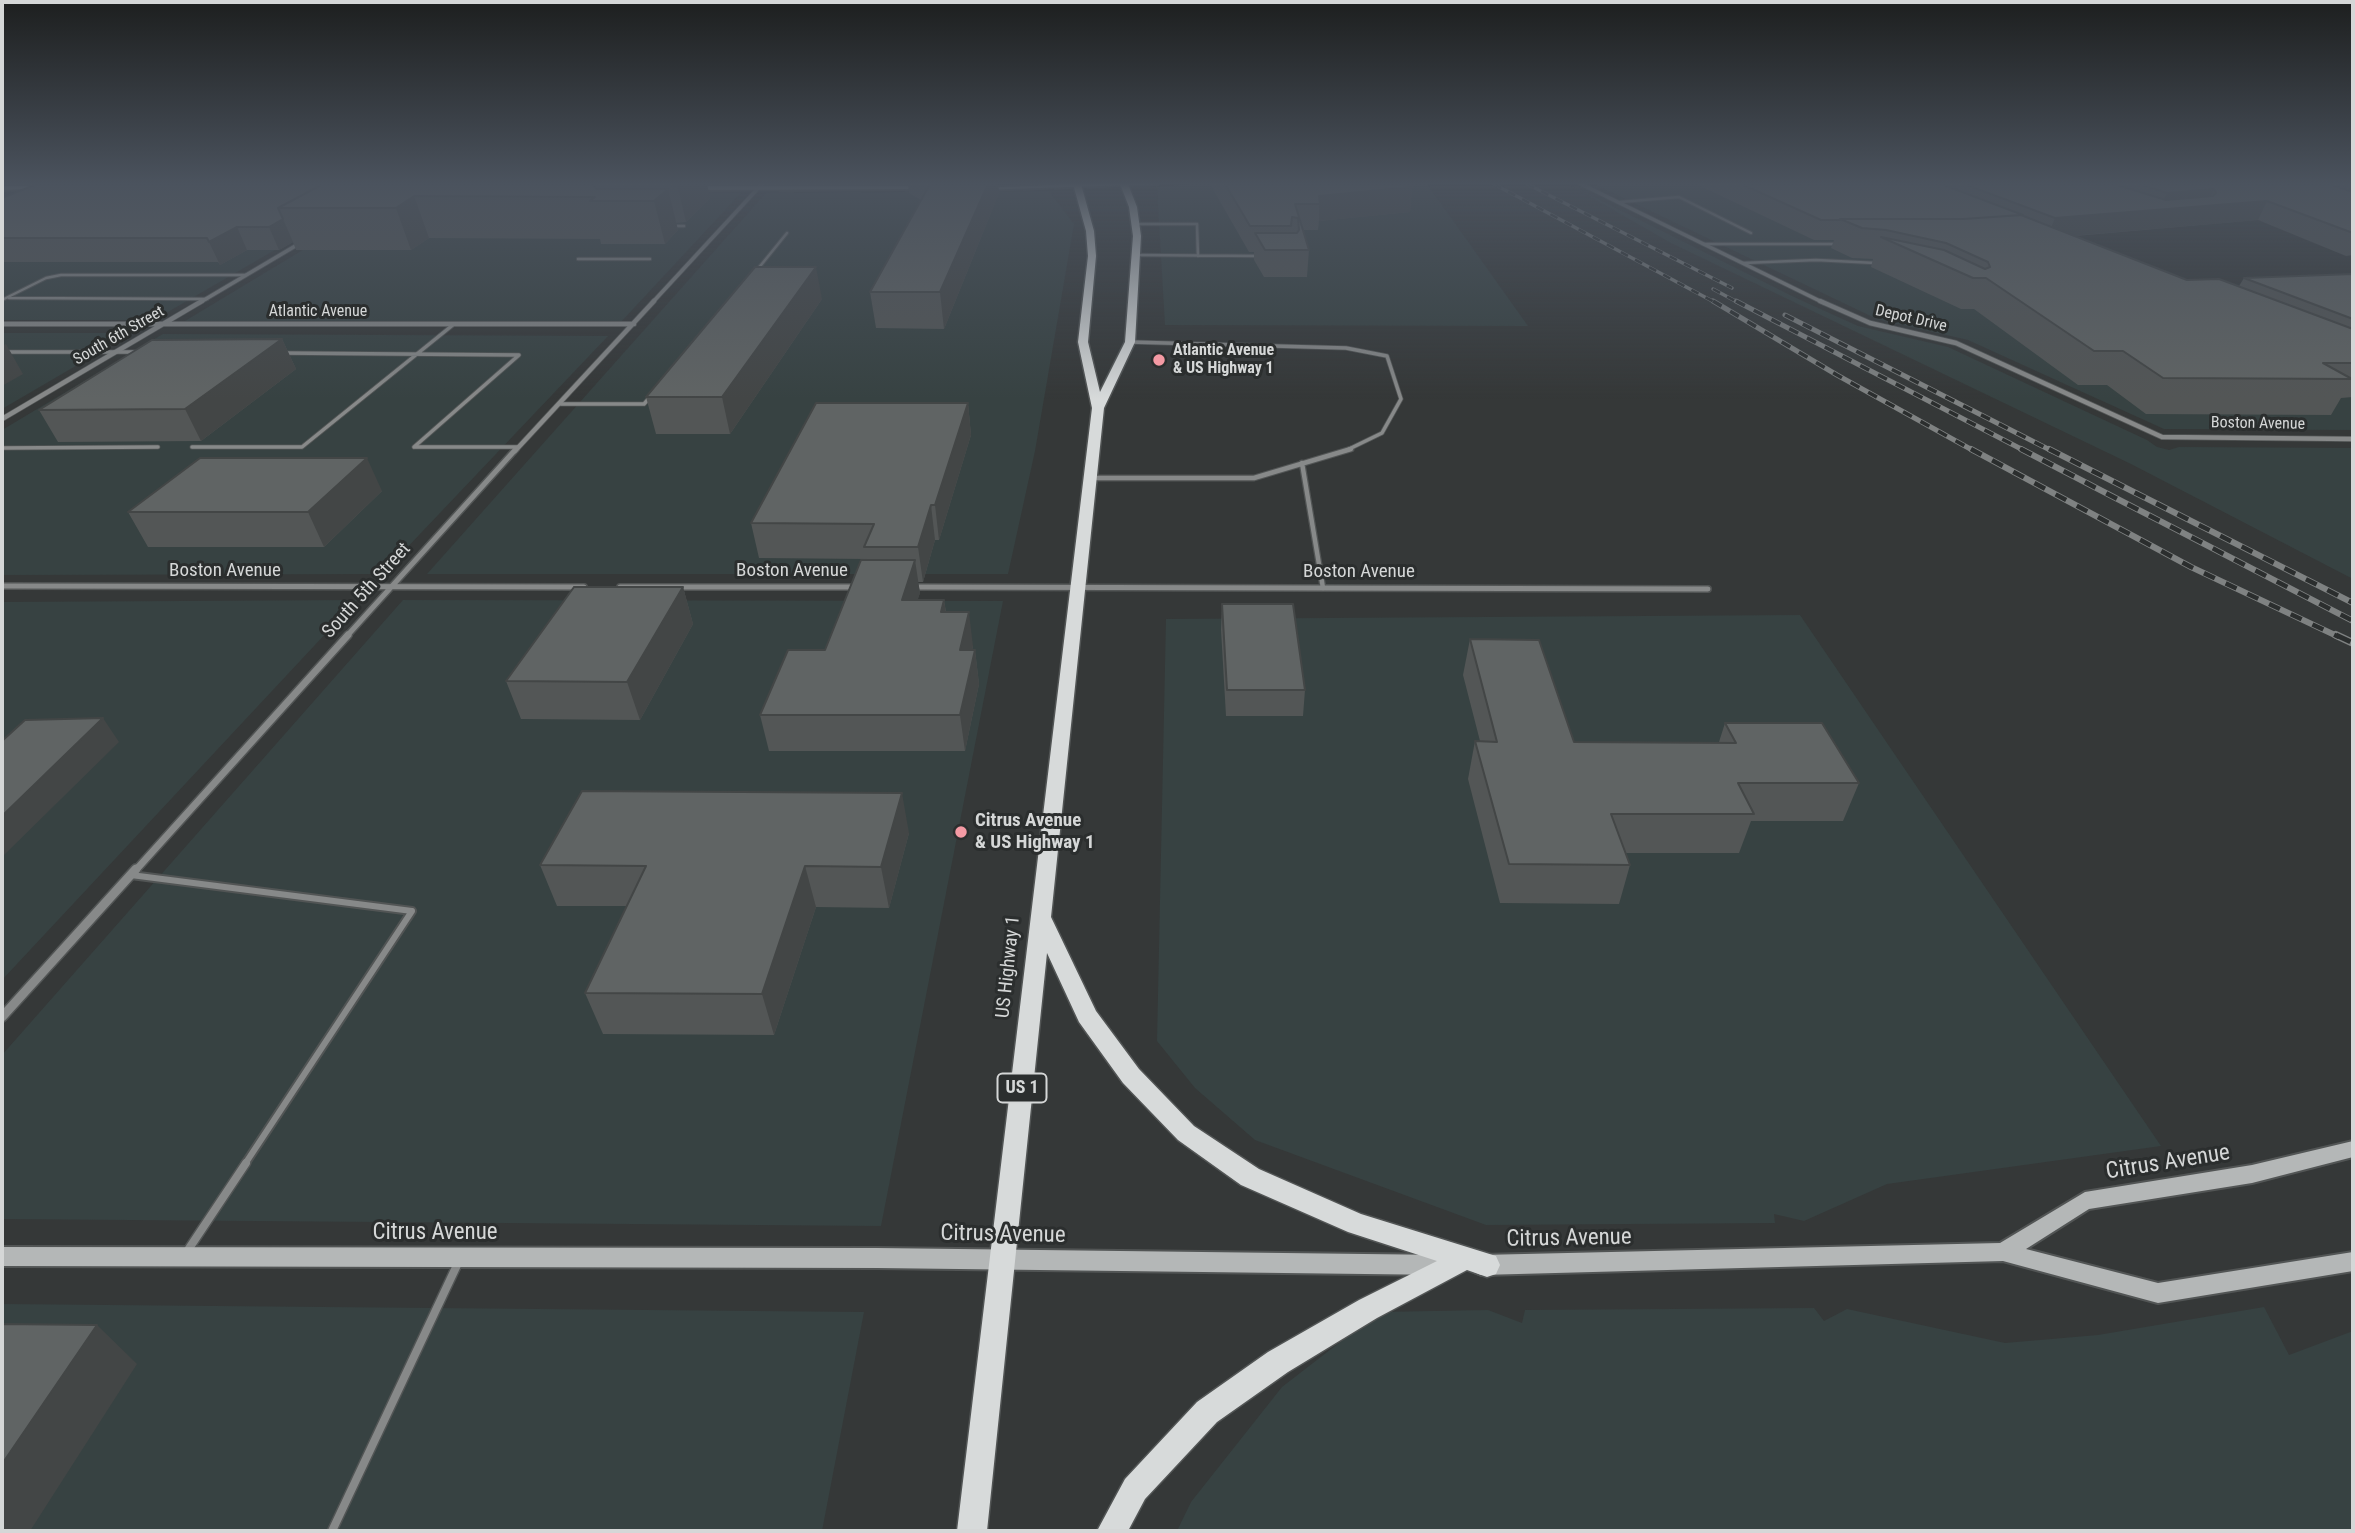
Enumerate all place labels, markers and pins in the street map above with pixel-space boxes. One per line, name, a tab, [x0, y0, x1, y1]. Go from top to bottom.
place label: Atlantic Avenue & US Highway 1	[1173, 341, 1274, 379]
marker: Atlantic Avenue & US Highway 1	[1151, 352, 1167, 368]
place label: Citrus Avenue & US Highway 1	[975, 810, 1095, 854]
marker: Citrus Avenue & US Highway 1	[953, 824, 969, 840]

